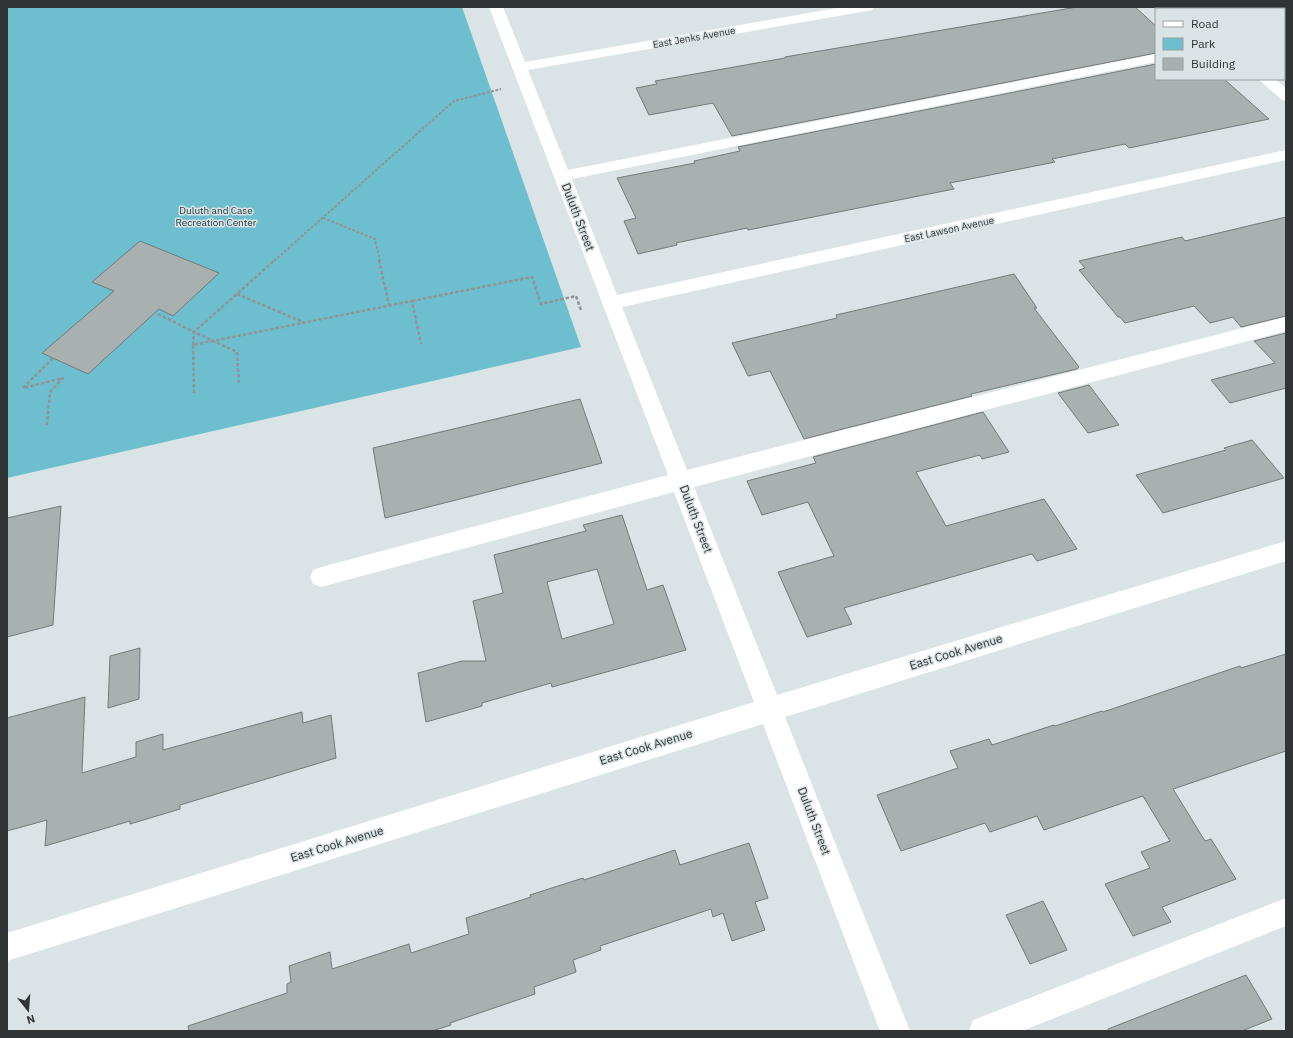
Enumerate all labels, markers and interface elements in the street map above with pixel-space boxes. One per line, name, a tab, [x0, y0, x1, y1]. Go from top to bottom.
legend	[1155, 8, 1285, 80]
text: Road	[1191, 16, 1219, 31]
street label: East Jenks Avenue	[652, 24, 737, 51]
text: Park	[1191, 36, 1216, 51]
text: Building	[1191, 56, 1236, 71]
street label: Duluth Street	[559, 181, 598, 253]
park label: Duluth and Case Recreation Center	[176, 204, 257, 229]
street label: East Lawson Avenue	[903, 213, 996, 245]
street label: Duluth Street	[677, 483, 716, 555]
street label: East Cook Avenue	[908, 630, 1004, 673]
street label: East Cook Avenue	[598, 725, 694, 768]
street label: Duluth Street	[795, 785, 834, 857]
street label: East Cook Avenue	[289, 822, 385, 865]
north arrow	[8, 990, 48, 1030]
text: N	[25, 1012, 37, 1027]

